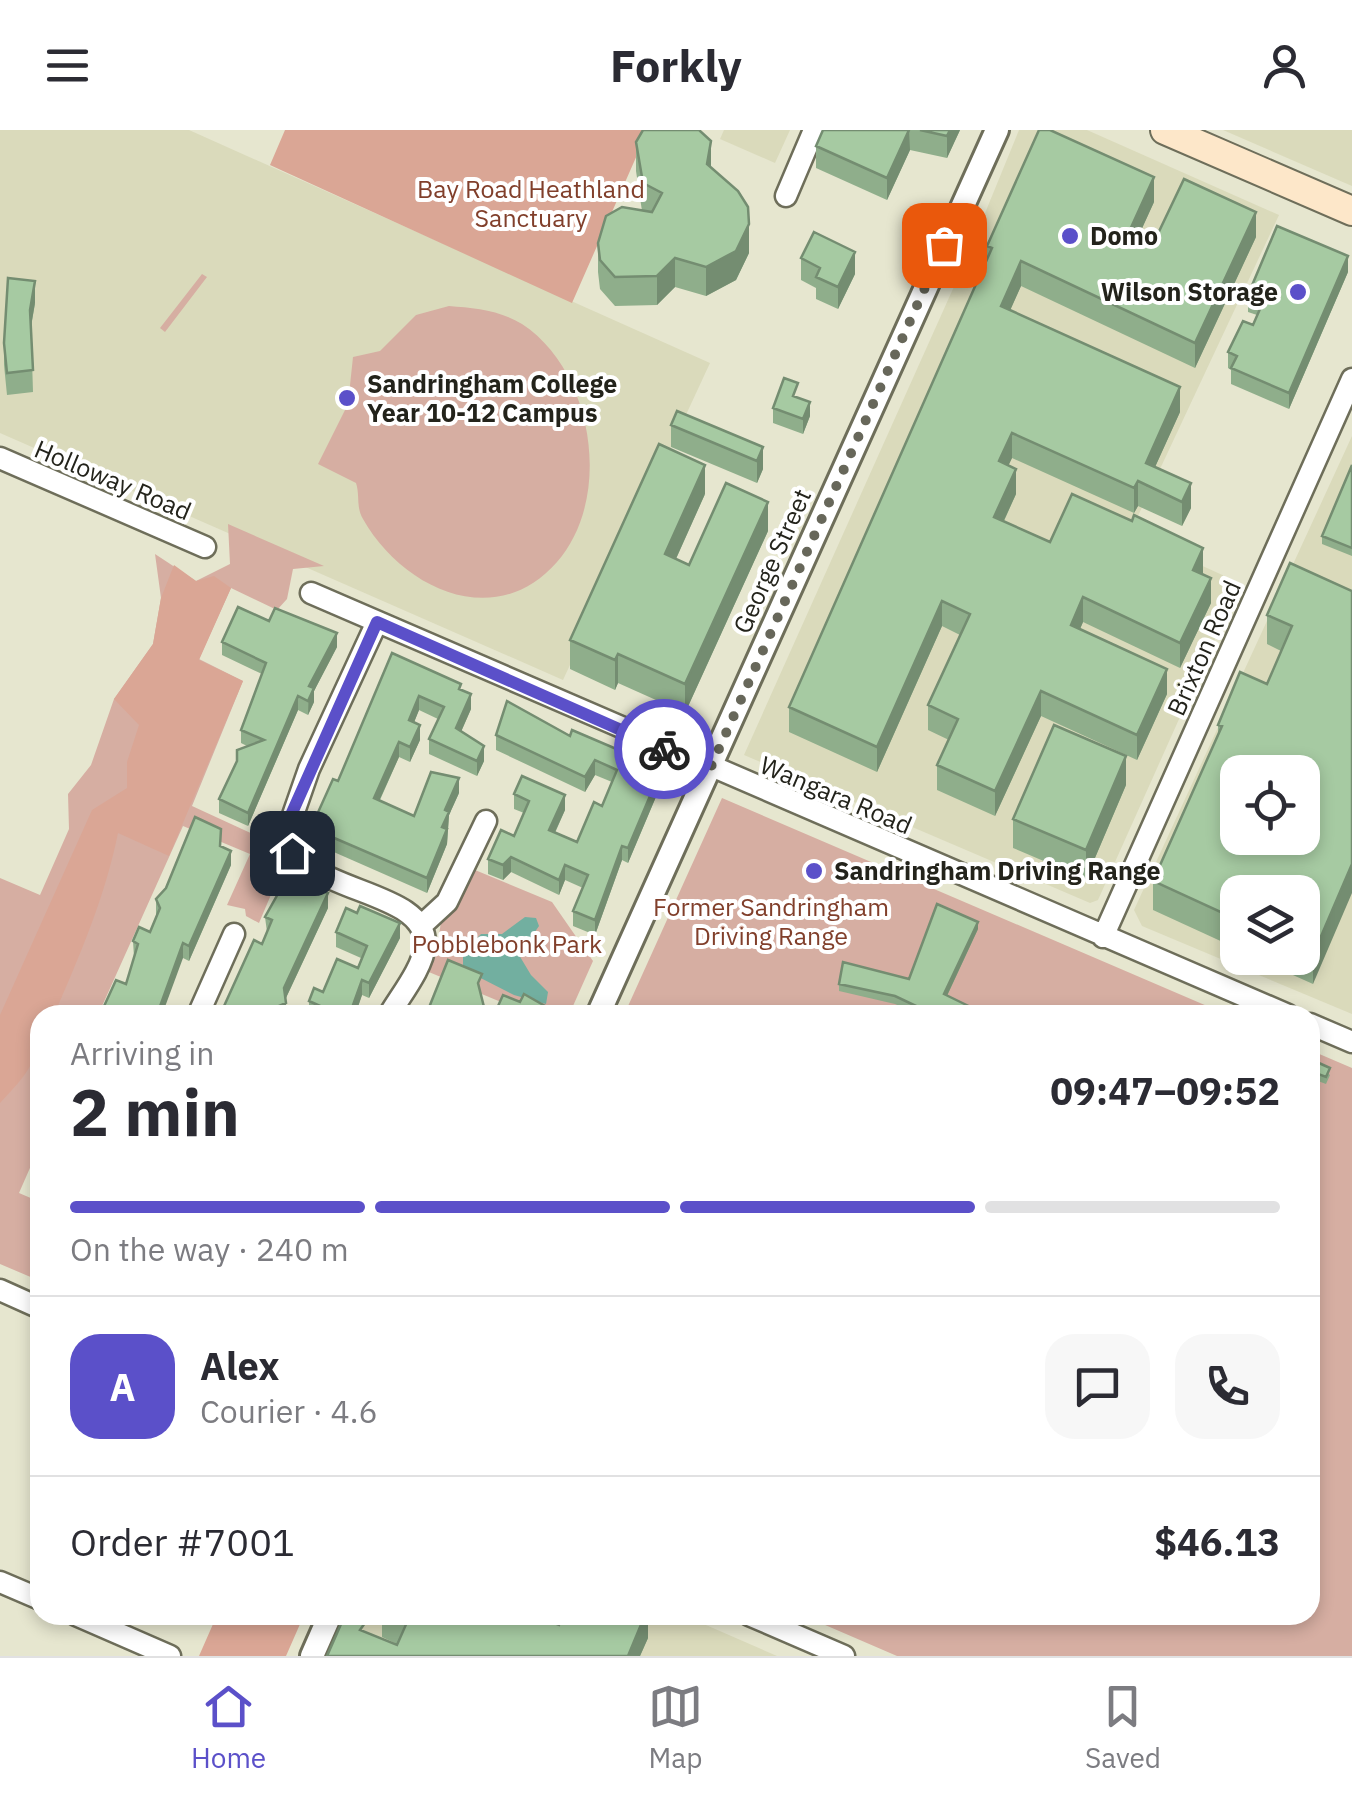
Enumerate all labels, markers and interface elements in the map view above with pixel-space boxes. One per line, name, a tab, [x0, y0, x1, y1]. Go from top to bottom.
text: Forkly	[610, 36, 742, 94]
icon: menu	[40, 38, 95, 93]
icon: person	[1257, 38, 1312, 93]
park label: Bay Road Heathland Sanctuary	[417, 172, 645, 234]
pin	[902, 203, 987, 288]
icon: bag	[917, 218, 972, 273]
place label: Domo	[1090, 219, 1158, 252]
marker: Domo	[1059, 225, 1081, 247]
place label: Wilson Storage	[1101, 275, 1278, 308]
marker: Wilson Storage	[1287, 281, 1309, 303]
place label: Sandringham College Year 10-12 Campus	[367, 367, 617, 429]
marker: Sandringham College Year 10-12 Campus	[336, 387, 358, 409]
street label: Holloway Road	[30, 432, 197, 527]
street label: George Street	[725, 483, 818, 638]
street label: Brixton Road	[1159, 575, 1248, 721]
courier	[614, 699, 714, 799]
icon: bike	[637, 722, 692, 777]
street label: Wangara Road	[755, 748, 917, 841]
map controls	[1220, 755, 1320, 975]
button: locate	[1220, 755, 1320, 855]
pin	[250, 811, 335, 896]
icon: home	[265, 826, 320, 881]
place label: Sandringham Driving Range	[834, 854, 1161, 887]
marker: Sandringham Driving Range	[803, 860, 825, 882]
button: layers	[1220, 875, 1320, 975]
park label: Former Sandringham Driving Range	[653, 890, 889, 952]
park label: Pobblebonk Park	[412, 927, 602, 960]
text: Arriving in	[70, 1032, 215, 1074]
text: 09:47–09:52	[1050, 1066, 1280, 1115]
text: 2 min	[70, 1069, 240, 1154]
text: On the way · 240 m	[70, 1228, 349, 1270]
button: chat	[1045, 1334, 1150, 1439]
button: phone	[1175, 1334, 1280, 1439]
text: Alex	[200, 1341, 280, 1390]
text: A	[109, 1362, 136, 1411]
text: Courier · 4.6	[200, 1390, 378, 1432]
text: Order #7001	[70, 1517, 295, 1566]
text: $46.13	[1154, 1517, 1280, 1566]
tab: Home	[191, 1679, 266, 1776]
tab: Map	[648, 1679, 703, 1776]
tab: Saved	[1085, 1679, 1161, 1776]

